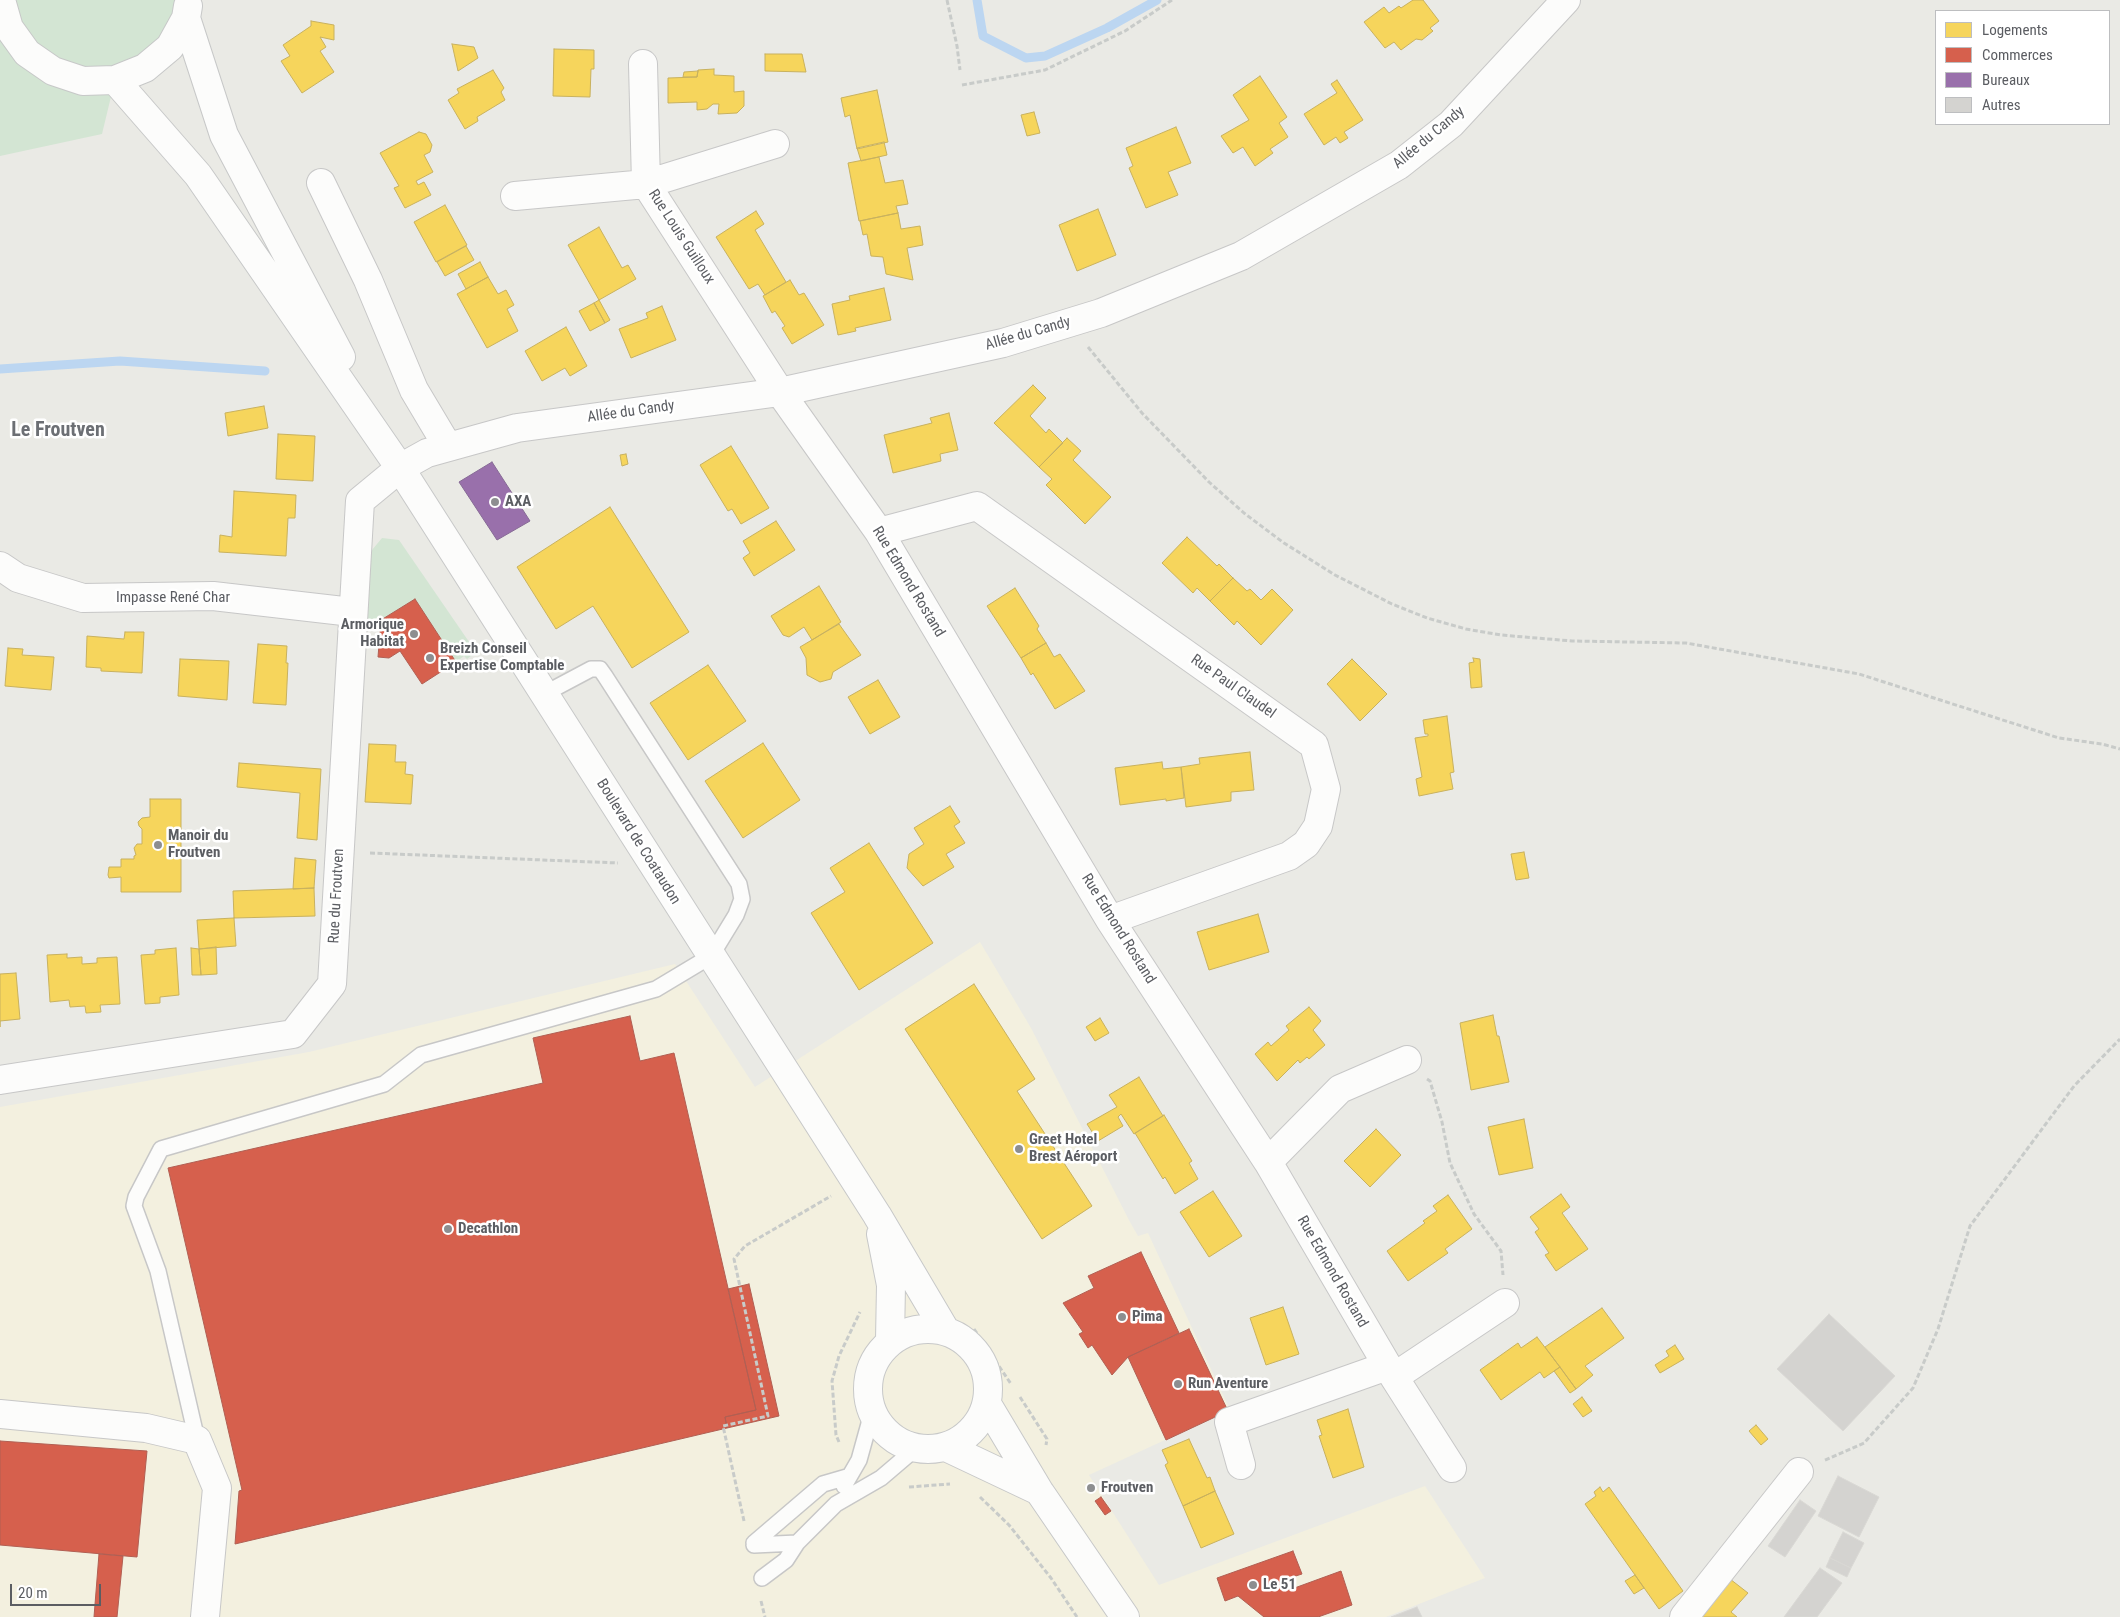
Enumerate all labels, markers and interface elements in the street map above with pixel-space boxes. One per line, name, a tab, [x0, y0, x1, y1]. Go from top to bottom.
legend	[1935, 10, 2110, 125]
text: Logements	[1982, 21, 2048, 39]
text: Commerces	[1982, 46, 2053, 64]
text: Bureaux	[1982, 71, 2030, 89]
text: Autres	[1982, 96, 2021, 114]
street label: Allée du Candy	[1390, 103, 1468, 173]
street label: Rue Louis Guilloux	[644, 186, 718, 288]
street label: Allée du Candy	[983, 313, 1073, 355]
street label: Allée du Candy	[586, 397, 676, 427]
district label: Le Froutven	[11, 419, 105, 443]
place label: AXA	[505, 493, 531, 511]
marker: AXA	[489, 496, 501, 508]
street label: Rue Edmond Rostand	[868, 523, 948, 641]
street label: Impasse René Char	[116, 589, 230, 607]
place label: Armorique Habitat	[341, 616, 404, 651]
marker: Armorique Habitat	[408, 628, 420, 640]
place label: Breizh Conseil Expertise Comptable	[440, 640, 565, 675]
street label: Rue Paul Claudel	[1187, 651, 1279, 723]
marker: Breizh Conseil Expertise Comptable	[424, 652, 436, 664]
street label: Boulevard de Coataudon	[592, 776, 684, 908]
place label: Manoir du Froutven	[168, 827, 228, 862]
marker: Manoir du Froutven	[152, 839, 164, 851]
street label: Rue du Froutven	[326, 848, 348, 944]
street label: Rue Edmond Rostand	[1077, 871, 1159, 987]
place label: Greet Hotel Brest Aéroport	[1029, 1131, 1117, 1166]
marker: Greet Hotel Brest Aéroport	[1013, 1143, 1025, 1155]
street label: Rue Edmond Rostand	[1293, 1213, 1371, 1331]
place label: Decathlon	[458, 1220, 518, 1238]
marker: Decathlon	[442, 1223, 454, 1235]
place label: Pima	[1132, 1308, 1162, 1326]
marker: Pima	[1116, 1311, 1128, 1323]
place label: Run Aventure	[1188, 1375, 1268, 1393]
marker: Run Aventure	[1172, 1378, 1184, 1390]
place label: Froutven	[1101, 1479, 1153, 1497]
marker: Froutven	[1085, 1482, 1097, 1494]
scale bar	[12, 1574, 104, 1606]
place label: Le 51	[1263, 1576, 1296, 1594]
marker: Le 51	[1247, 1579, 1259, 1591]
text: 20 m	[18, 1584, 48, 1602]

